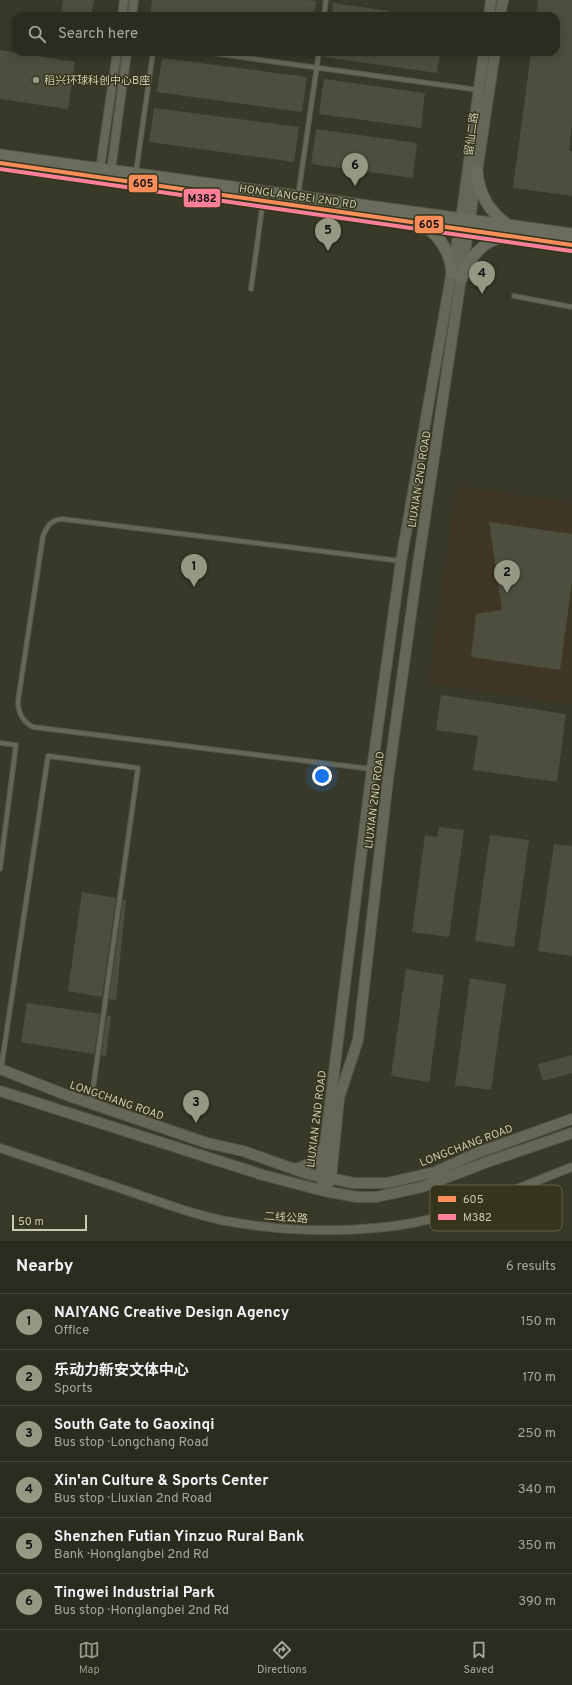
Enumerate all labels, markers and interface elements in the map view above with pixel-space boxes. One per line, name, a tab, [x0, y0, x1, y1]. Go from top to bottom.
search box	[12, 12, 560, 56]
icon: search	[26, 23, 48, 45]
text: Search here	[58, 25, 138, 44]
place label: 稻兴环球科创中心B座	[44, 74, 150, 88]
marker: 稻兴环球科创中心B座	[31, 75, 41, 85]
street label: 留仙二路	[462, 111, 482, 157]
pin: 6	[342, 153, 368, 186]
line badge: 605	[128, 174, 158, 193]
text: 605	[133, 177, 154, 191]
street label: HONGLANGBEI 2ND RD	[238, 182, 358, 212]
line badge: M382	[183, 188, 221, 208]
text: M382	[188, 192, 216, 206]
line badge: 605	[414, 215, 444, 234]
pin: 5	[315, 218, 341, 251]
text: 605	[419, 218, 440, 232]
pin: 4	[469, 261, 495, 294]
street label: LIUXIAN 2ND ROAD	[405, 430, 435, 529]
pin: 1	[181, 554, 207, 587]
pin: 2	[494, 560, 520, 593]
street label: LIUXIAN 2ND ROAD	[362, 751, 388, 850]
your location	[312, 766, 332, 786]
street label: LIUXIAN 2ND ROAD	[304, 1070, 330, 1169]
street label: LONGCHANG ROAD	[68, 1078, 166, 1124]
pin: 3	[183, 1090, 209, 1123]
street label: LONGCHANG ROAD	[418, 1122, 515, 1170]
legend	[430, 1185, 562, 1231]
text: 605	[463, 1193, 484, 1207]
street label: 二线公路	[263, 1209, 308, 1227]
text: M382	[463, 1211, 492, 1225]
scale bar	[12, 1213, 87, 1232]
text: 50 m	[18, 1215, 44, 1229]
text: Nearby	[16, 1256, 73, 1278]
text: 6 results	[506, 1259, 556, 1275]
text: NAIYANG Creative Design Agency	[54, 1304, 289, 1323]
text: 1	[26, 1314, 32, 1330]
text: 150 m	[521, 1314, 556, 1330]
text: Office	[54, 1323, 89, 1339]
text: 乐动力·新安文体中心	[54, 1362, 189, 1381]
text: 2	[25, 1370, 33, 1386]
text: 170 m	[522, 1370, 556, 1386]
text: Sports	[54, 1381, 93, 1397]
text: South Gate to Gaoxinqi	[54, 1416, 214, 1435]
text: 3	[25, 1426, 33, 1442]
text: 250 m	[518, 1426, 556, 1442]
text: Bus stop · Longchang Road	[54, 1435, 209, 1451]
text: Xin'an Culture & Sports Center	[54, 1472, 269, 1491]
text: 4	[25, 1482, 33, 1498]
text: 340 m	[518, 1482, 556, 1498]
text: Bus stop · Liuxian 2nd Road	[54, 1491, 212, 1507]
text: Shenzhen Futian Yinzuo Rural Bank	[54, 1528, 304, 1547]
text: 5	[25, 1538, 33, 1554]
text: 350 m	[518, 1538, 556, 1554]
text: Bank · Honglangbei 2nd Rd	[54, 1547, 209, 1563]
text: Tingwei Industrial Park	[54, 1584, 215, 1603]
text: 6	[25, 1594, 33, 1610]
text: 390 m	[518, 1594, 556, 1610]
text: Bus stop · Honglangbei 2nd Rd	[54, 1603, 229, 1619]
tab: Map	[78, 1639, 100, 1677]
tab: Directions	[257, 1639, 307, 1677]
tab: Saved	[463, 1639, 494, 1677]

